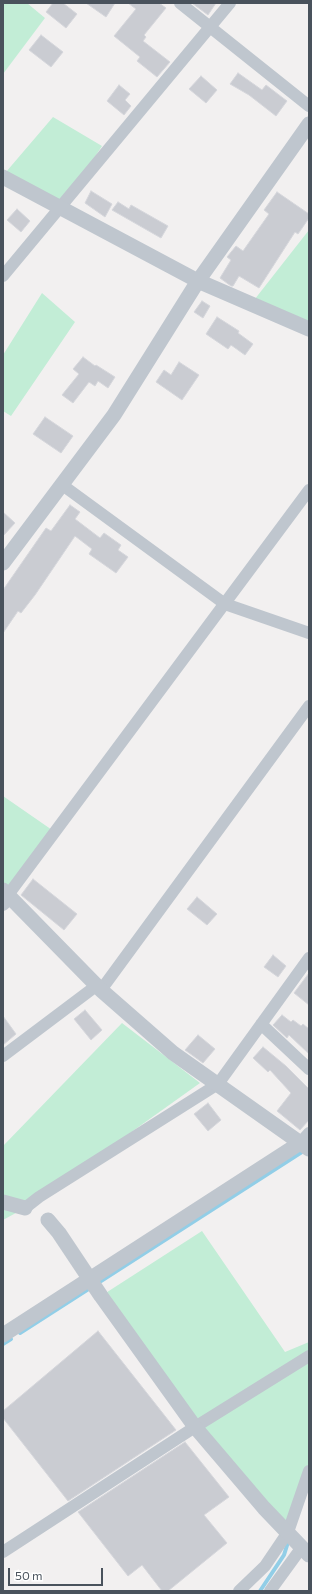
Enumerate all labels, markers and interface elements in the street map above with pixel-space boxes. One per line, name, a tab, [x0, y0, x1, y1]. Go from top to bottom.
scale bar	[10, 1560, 105, 1586]
text: 50 m	[15, 1568, 43, 1582]

